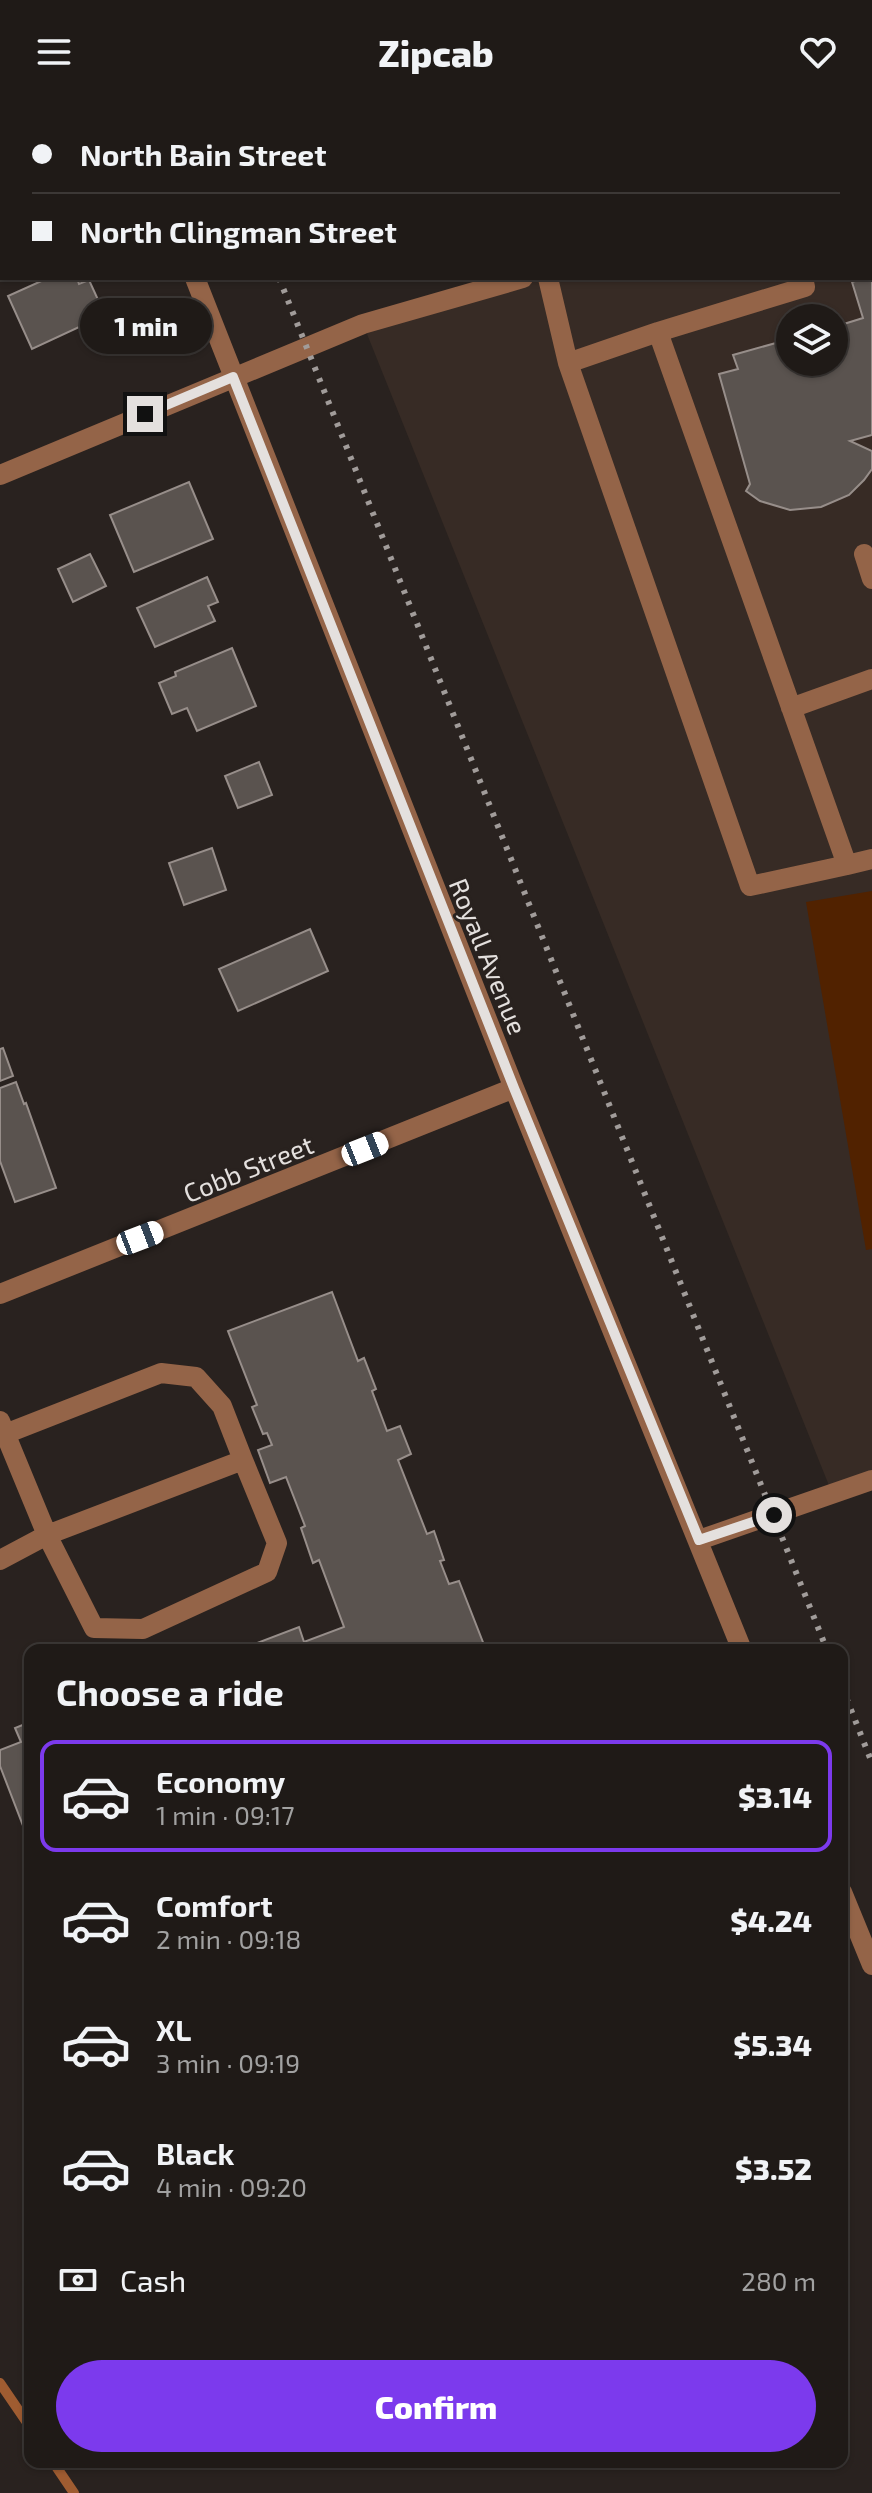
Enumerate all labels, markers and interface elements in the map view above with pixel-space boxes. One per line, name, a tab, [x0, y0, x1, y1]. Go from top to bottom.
icon: menu	[32, 30, 76, 74]
icon: heart	[796, 30, 840, 74]
text: Zipcab	[378, 31, 494, 74]
text: North Bain Street	[80, 136, 327, 172]
text: North Clingman Street	[80, 213, 397, 249]
callout: 1 min	[79, 298, 211, 354]
map controls	[776, 304, 848, 376]
button: layers	[776, 304, 848, 376]
text: 1 min	[114, 310, 178, 341]
route end	[127, 396, 163, 432]
street label: Royall Avenue	[444, 873, 534, 1039]
street label: Cobb Street	[179, 1128, 318, 1208]
car	[338, 1129, 392, 1169]
car	[113, 1218, 167, 1258]
route start	[756, 1497, 792, 1533]
text: Choose a ride	[56, 1670, 284, 1713]
icon: car	[60, 1760, 132, 1832]
text: Economy	[156, 1763, 285, 1799]
text: $3.14	[738, 1778, 812, 1814]
text: 1 min · 09:17	[156, 1799, 295, 1830]
icon: car	[60, 1884, 132, 1956]
text: Comfort	[156, 1887, 273, 1923]
text: $4.24	[730, 1902, 812, 1938]
text: 2 min · 09:18	[156, 1923, 301, 1954]
icon: car	[60, 2008, 132, 2080]
text: XL	[156, 2011, 191, 2047]
text: $5.34	[733, 2026, 812, 2062]
text: 3 min · 09:19	[156, 2047, 300, 2078]
icon: car	[60, 2132, 132, 2204]
text: Black	[156, 2135, 234, 2171]
text: $3.52	[735, 2150, 812, 2186]
text: 4 min · 09:20	[156, 2171, 307, 2202]
icon: cash	[56, 2258, 100, 2302]
text: Cash	[120, 2262, 186, 2298]
text: 280 m	[741, 2265, 816, 2296]
button: Confirm	[56, 2360, 816, 2452]

